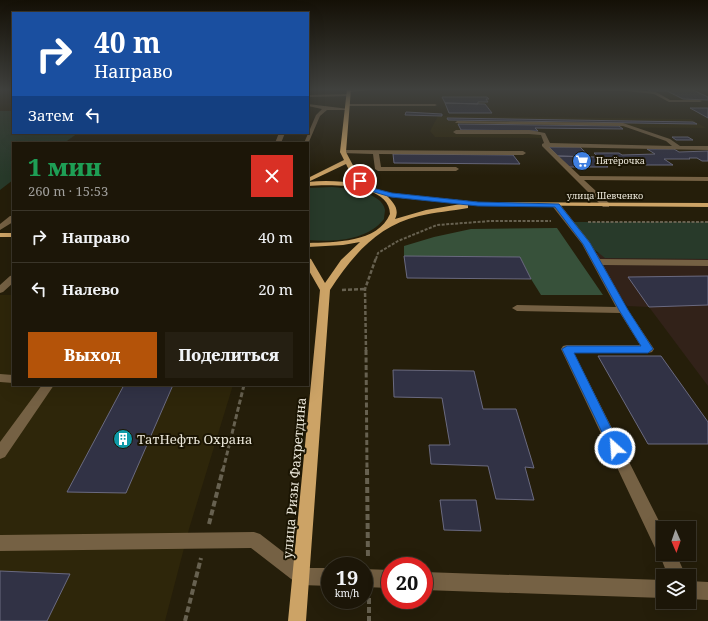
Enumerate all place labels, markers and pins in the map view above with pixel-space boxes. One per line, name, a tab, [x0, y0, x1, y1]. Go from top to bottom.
supermarket icon: Пятёрочка	[571, 150, 593, 172]
place label: Пятёрочка	[596, 154, 645, 167]
pin	[343, 164, 377, 198]
building icon: ТатНефть Охрана	[112, 428, 134, 450]
place label: ТатНефть Охрана	[137, 430, 252, 448]

